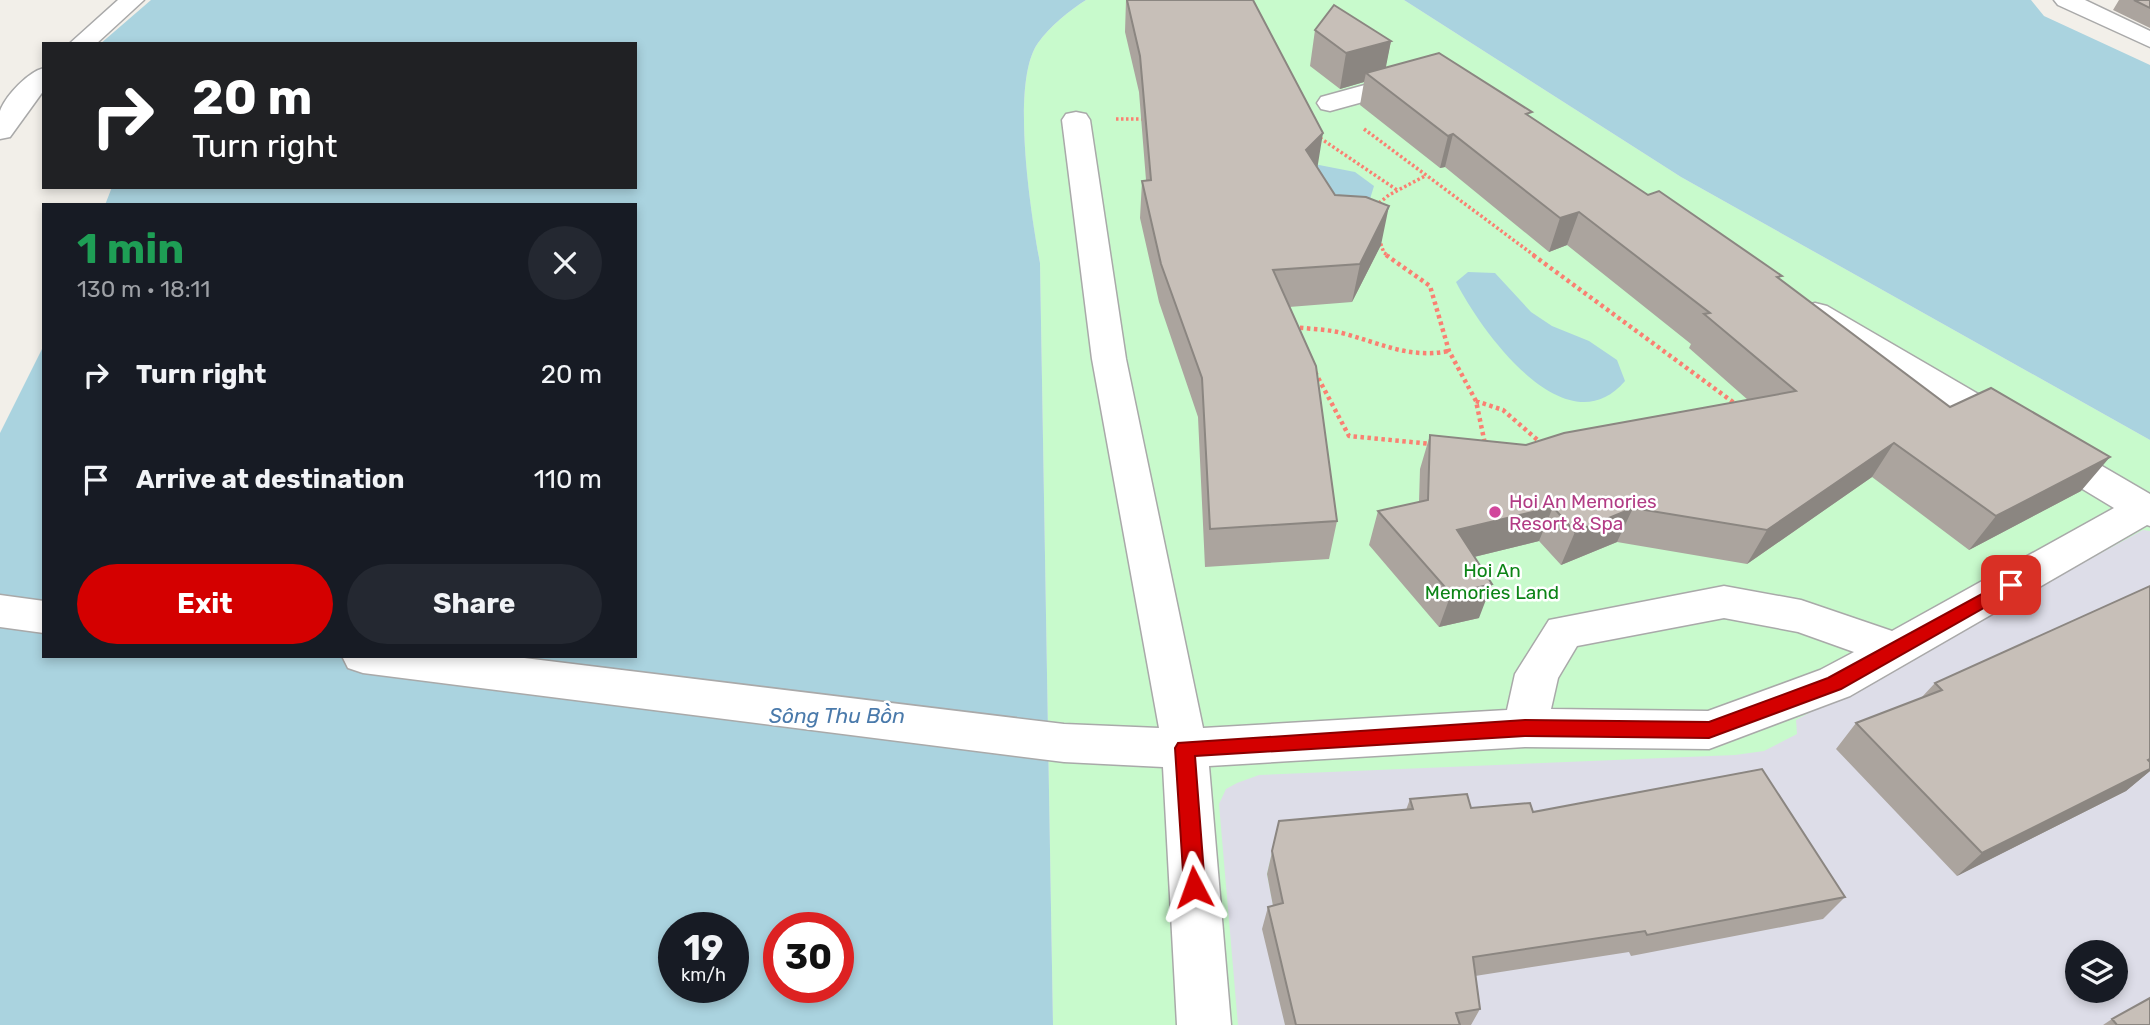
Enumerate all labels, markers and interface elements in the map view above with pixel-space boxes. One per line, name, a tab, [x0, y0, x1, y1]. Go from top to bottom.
text: 20 m	[192, 68, 313, 126]
icon: right	[77, 70, 168, 161]
text: Turn right	[192, 127, 337, 165]
text: 1 min	[77, 224, 184, 274]
button: close	[528, 226, 602, 300]
text: 130 m · 18:11	[77, 275, 210, 303]
icon: right	[77, 356, 115, 394]
text: Turn right	[136, 359, 266, 390]
text: 20 m	[541, 359, 602, 390]
icon: arrive	[77, 461, 115, 499]
text: Arrive at destination	[136, 464, 404, 495]
text: 110 m	[534, 464, 602, 495]
place label: Hoi An Memories Resort & Spa	[1509, 490, 1657, 535]
marker: Hoi An Memories Resort & Spa	[1487, 504, 1503, 520]
pin	[1981, 555, 2041, 615]
park label: Hoi An Memories Land	[1425, 559, 1559, 604]
button: Exit	[77, 564, 333, 644]
button: Share	[347, 564, 602, 644]
icon: arrive	[1992, 566, 2030, 604]
water label: Sông Thu Bồn	[769, 703, 905, 728]
position arrow	[1157, 850, 1231, 924]
speed limit sign: 30	[763, 912, 854, 1003]
text: 19	[684, 927, 723, 969]
map controls	[2065, 940, 2128, 1003]
button: layers	[2065, 940, 2128, 1003]
text: km/h	[681, 964, 726, 986]

